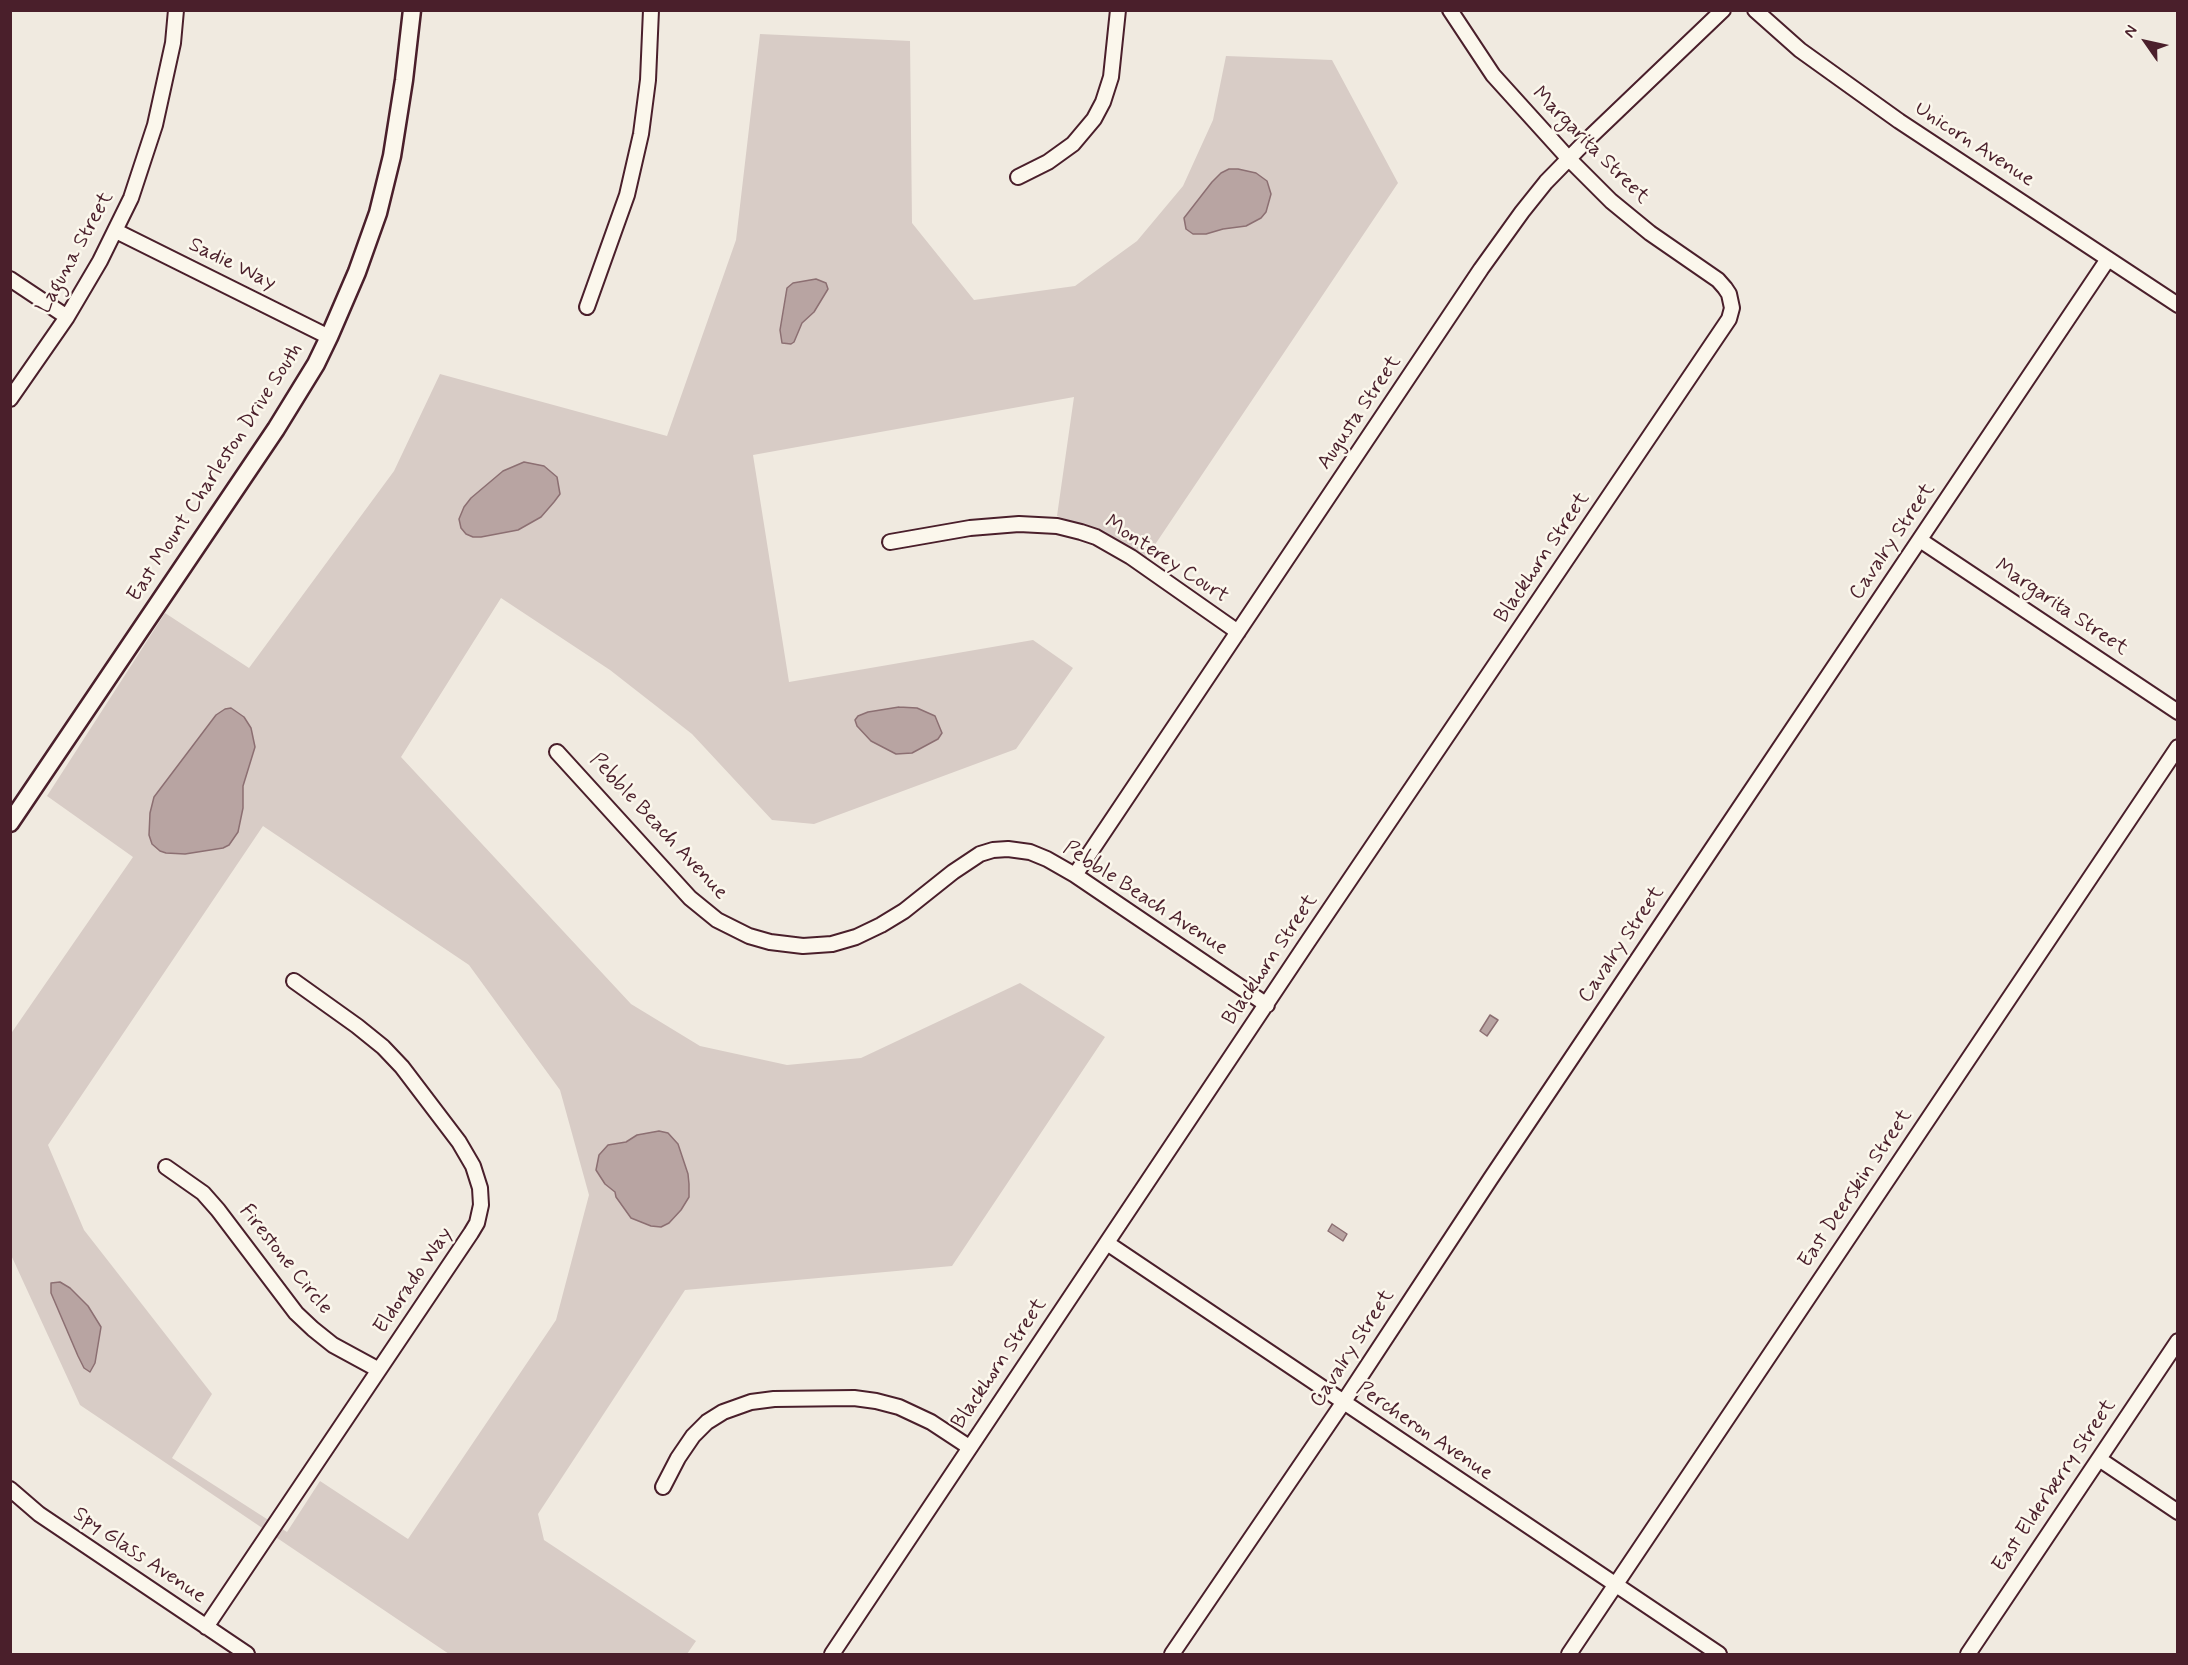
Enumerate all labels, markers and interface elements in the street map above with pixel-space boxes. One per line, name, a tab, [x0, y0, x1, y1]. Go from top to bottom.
north arrow	[2116, 12, 2176, 72]
text: N	[2119, 21, 2142, 42]
street label: Margarita Street	[1526, 82, 1654, 210]
street label: Unicorn Avenue	[1909, 97, 2039, 193]
street label: Laguna Street	[32, 188, 120, 318]
street label: Sadie Way	[184, 233, 280, 297]
street label: East Mount Charleston Drive South	[123, 339, 309, 607]
street label: Augusta Street	[1313, 351, 1407, 475]
street label: Cavalry Street	[1845, 479, 1941, 605]
street label: Blackhorn Street	[1490, 488, 1596, 628]
street label: Monterey Court	[1099, 511, 1233, 609]
street label: Margarita Street	[1989, 554, 2133, 662]
street label: Pebble Beach Avenue	[583, 748, 733, 906]
street label: Pebble Beach Avenue	[1058, 836, 1232, 962]
street label: Cavalry Street	[1574, 882, 1670, 1008]
street label: Blackhorn Street	[1218, 890, 1324, 1030]
street label: East Deerskin Street	[1794, 1105, 1918, 1273]
street label: Firestone Circle	[233, 1200, 337, 1320]
street label: Eldorado Way	[369, 1223, 459, 1339]
street label: Cavalry Street	[1305, 1285, 1401, 1413]
street label: Blackhorn Street	[947, 1294, 1053, 1434]
street label: Percheron Avenue	[1351, 1377, 1497, 1487]
street label: East Elderberry Street	[1988, 1395, 2122, 1577]
street label: Spy Glass Avenue	[68, 1502, 210, 1610]

